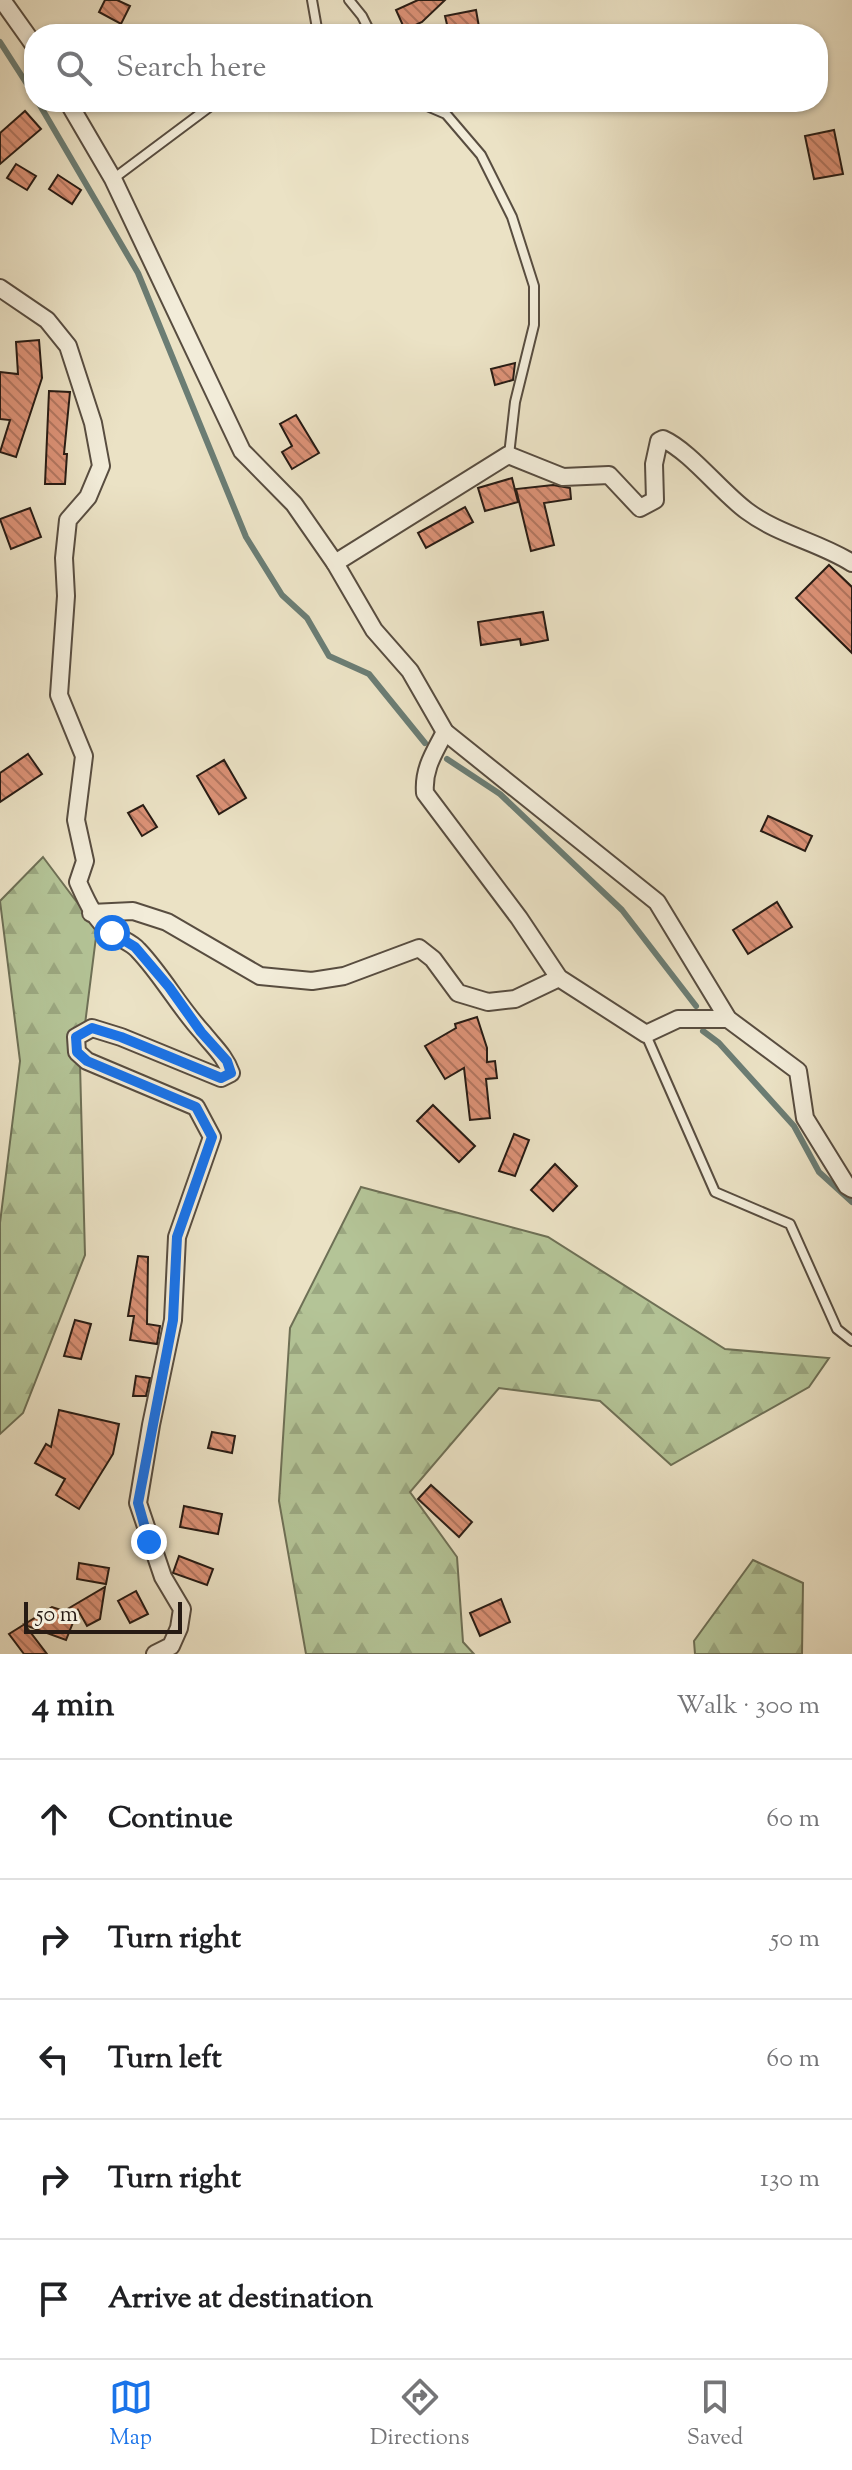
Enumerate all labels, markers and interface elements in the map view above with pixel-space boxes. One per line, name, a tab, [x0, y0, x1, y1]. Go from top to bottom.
search box	[24, 24, 828, 112]
icon: search	[52, 46, 96, 90]
text: Search here	[116, 47, 266, 90]
route start	[94, 915, 130, 951]
route end	[131, 1524, 167, 1560]
scale bar	[24, 1598, 182, 1634]
text: 50 m	[36, 1600, 78, 1632]
text: 4 min	[32, 1682, 114, 1731]
text: Walk · 300 m	[677, 1688, 820, 1725]
icon: ahead	[32, 1797, 76, 1841]
text: Continue	[108, 1798, 233, 1841]
text: 60 m	[766, 1801, 820, 1838]
icon: right	[32, 1917, 76, 1961]
text: Turn right	[108, 1918, 241, 1961]
text: 50 m	[770, 1921, 820, 1958]
icon: left	[32, 2037, 76, 2081]
text: Turn left	[108, 2038, 222, 2081]
text: 60 m	[766, 2041, 820, 2078]
icon: right	[32, 2157, 76, 2201]
text: Turn right	[108, 2158, 241, 2201]
text: 130 m	[760, 2161, 820, 2198]
icon: arrive	[32, 2277, 76, 2321]
text: Arrive at destination	[108, 2278, 373, 2321]
tab: Map	[109, 2375, 153, 2455]
tab: Directions	[370, 2375, 469, 2455]
tab: Saved	[687, 2375, 743, 2455]

